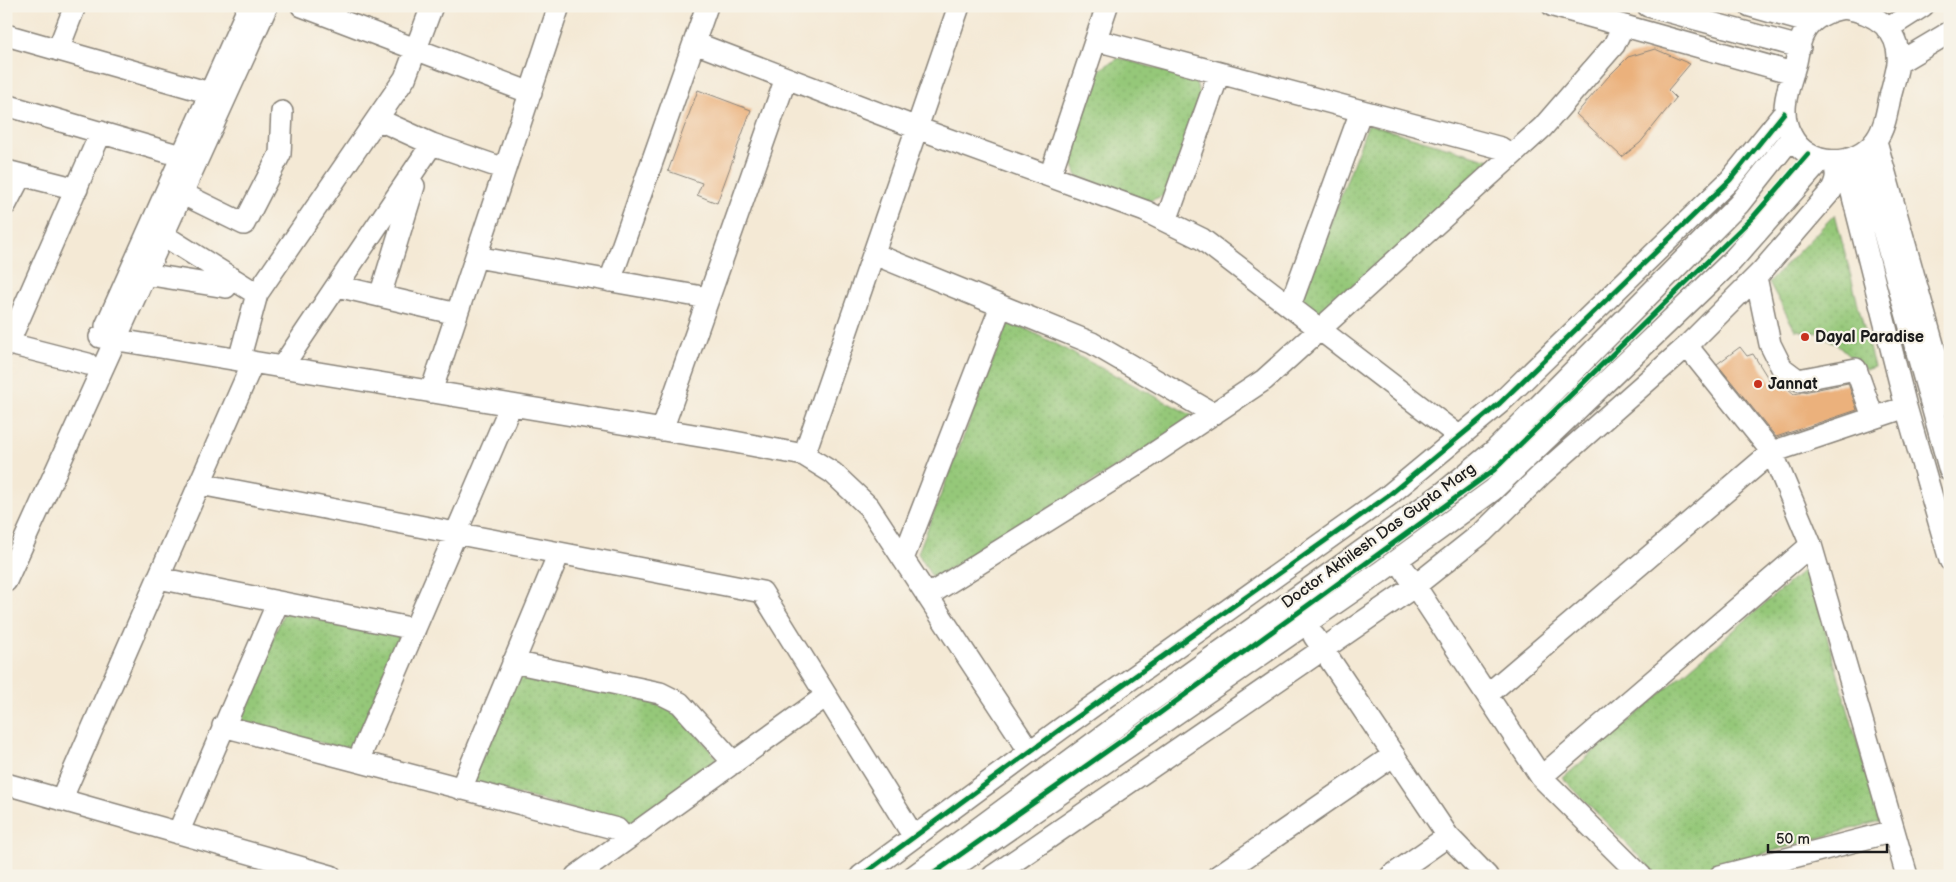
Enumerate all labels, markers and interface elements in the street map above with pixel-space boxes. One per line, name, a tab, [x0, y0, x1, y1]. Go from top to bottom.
place label: Dayal Paradise	[1815, 328, 1924, 347]
marker: Dayal Paradise	[1799, 331, 1811, 343]
place label: Jannat	[1768, 375, 1818, 394]
marker: Jannat	[1752, 378, 1764, 390]
street label: Doctor Akhilesh Das Gupta Marg	[1278, 459, 1480, 613]
scale bar	[1768, 822, 1887, 854]
text: 50 m	[1776, 830, 1810, 849]

